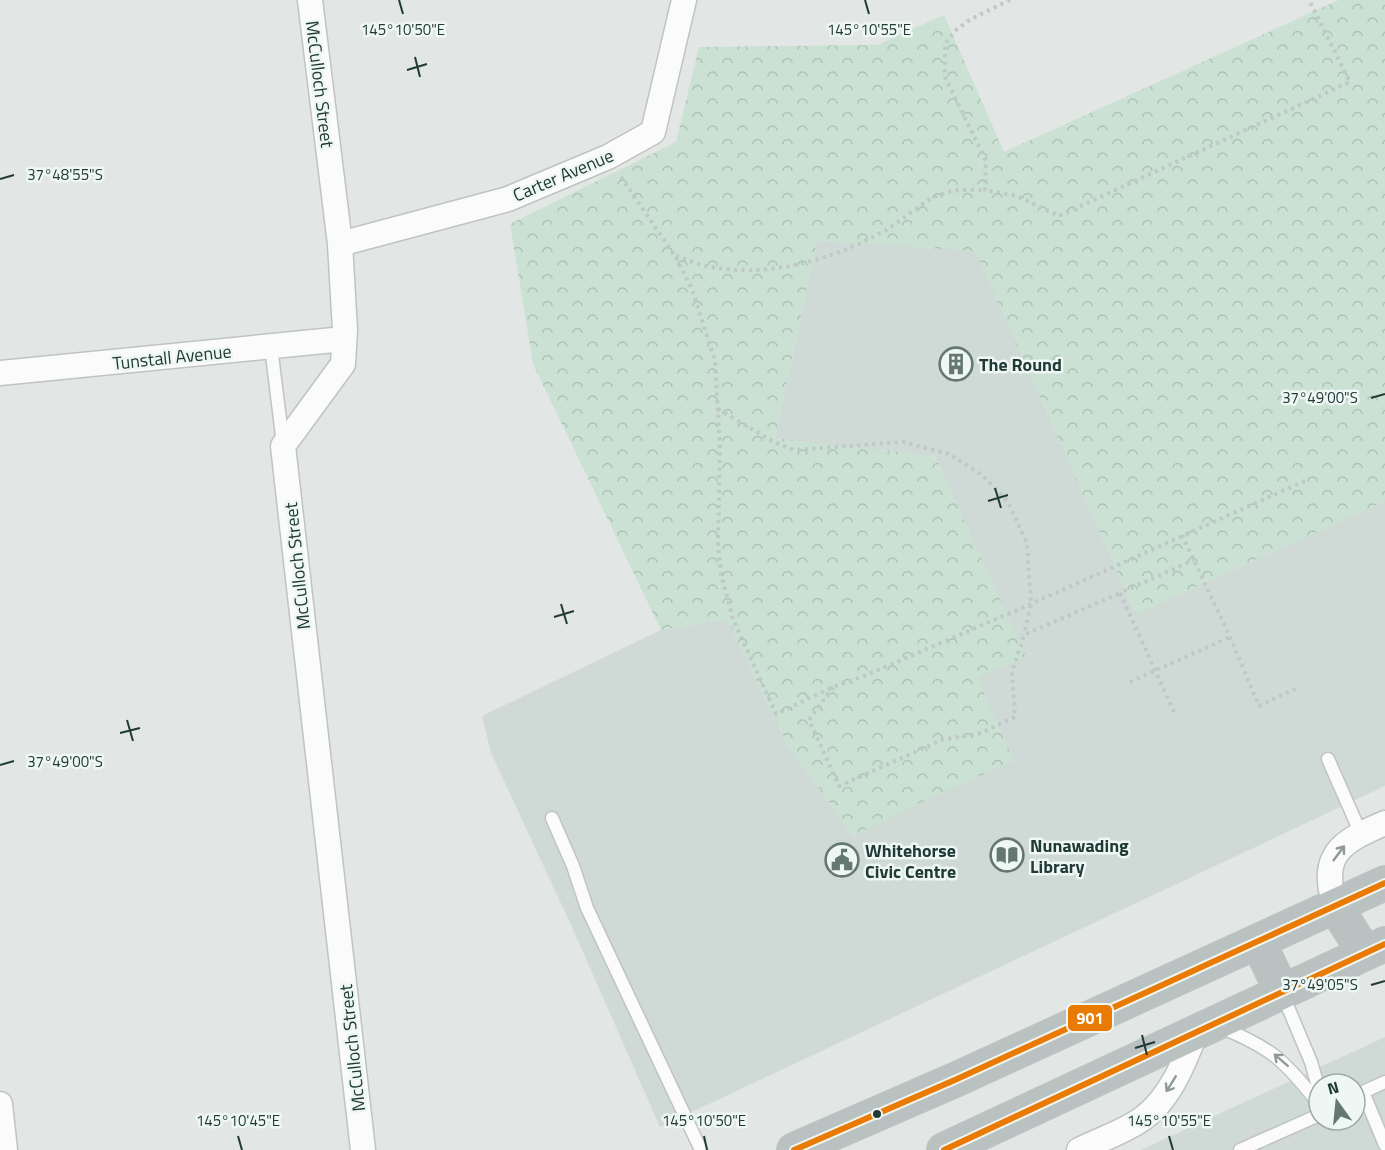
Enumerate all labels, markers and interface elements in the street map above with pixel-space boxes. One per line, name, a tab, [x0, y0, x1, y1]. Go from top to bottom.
text: 145°10'50"E	[361, 18, 445, 41]
text: 145°10'55"E	[827, 18, 911, 41]
street label: McCulloch Street	[299, 19, 341, 150]
street label: Carter Avenue	[509, 142, 617, 208]
text: 37°48'55"S	[27, 163, 103, 186]
street label: Tunstall Avenue	[111, 337, 233, 377]
building icon: The Round	[938, 346, 974, 382]
place label: The Round	[979, 351, 1062, 378]
text: 37°49'00"S	[1282, 386, 1358, 409]
street label: McCulloch Street	[277, 500, 317, 631]
text: 37°49'00"S	[27, 750, 103, 773]
place label: Nunawading Library	[1030, 832, 1129, 880]
place label: Whitehorse Civic Centre	[865, 837, 956, 885]
library icon: Nunawading Library	[989, 837, 1025, 873]
public building icon: Whitehorse Civic Centre	[824, 842, 860, 878]
one-way arrow	[1332, 846, 1345, 862]
text: 37°49'05"S	[1282, 973, 1358, 996]
street label: McCulloch Street	[332, 982, 372, 1113]
line badge: 901	[1067, 1004, 1113, 1032]
text: 901	[1077, 1006, 1103, 1030]
one-way arrow	[1274, 1053, 1289, 1067]
north arrow	[1307, 1072, 1367, 1132]
text: N	[1325, 1074, 1342, 1101]
one-way arrow	[1165, 1075, 1177, 1092]
unlabelled marker	[871, 1108, 883, 1120]
text: 145°10'45"E	[196, 1109, 280, 1132]
text: 145°10'50"E	[662, 1109, 746, 1132]
text: 145°10'55"E	[1127, 1109, 1211, 1132]

